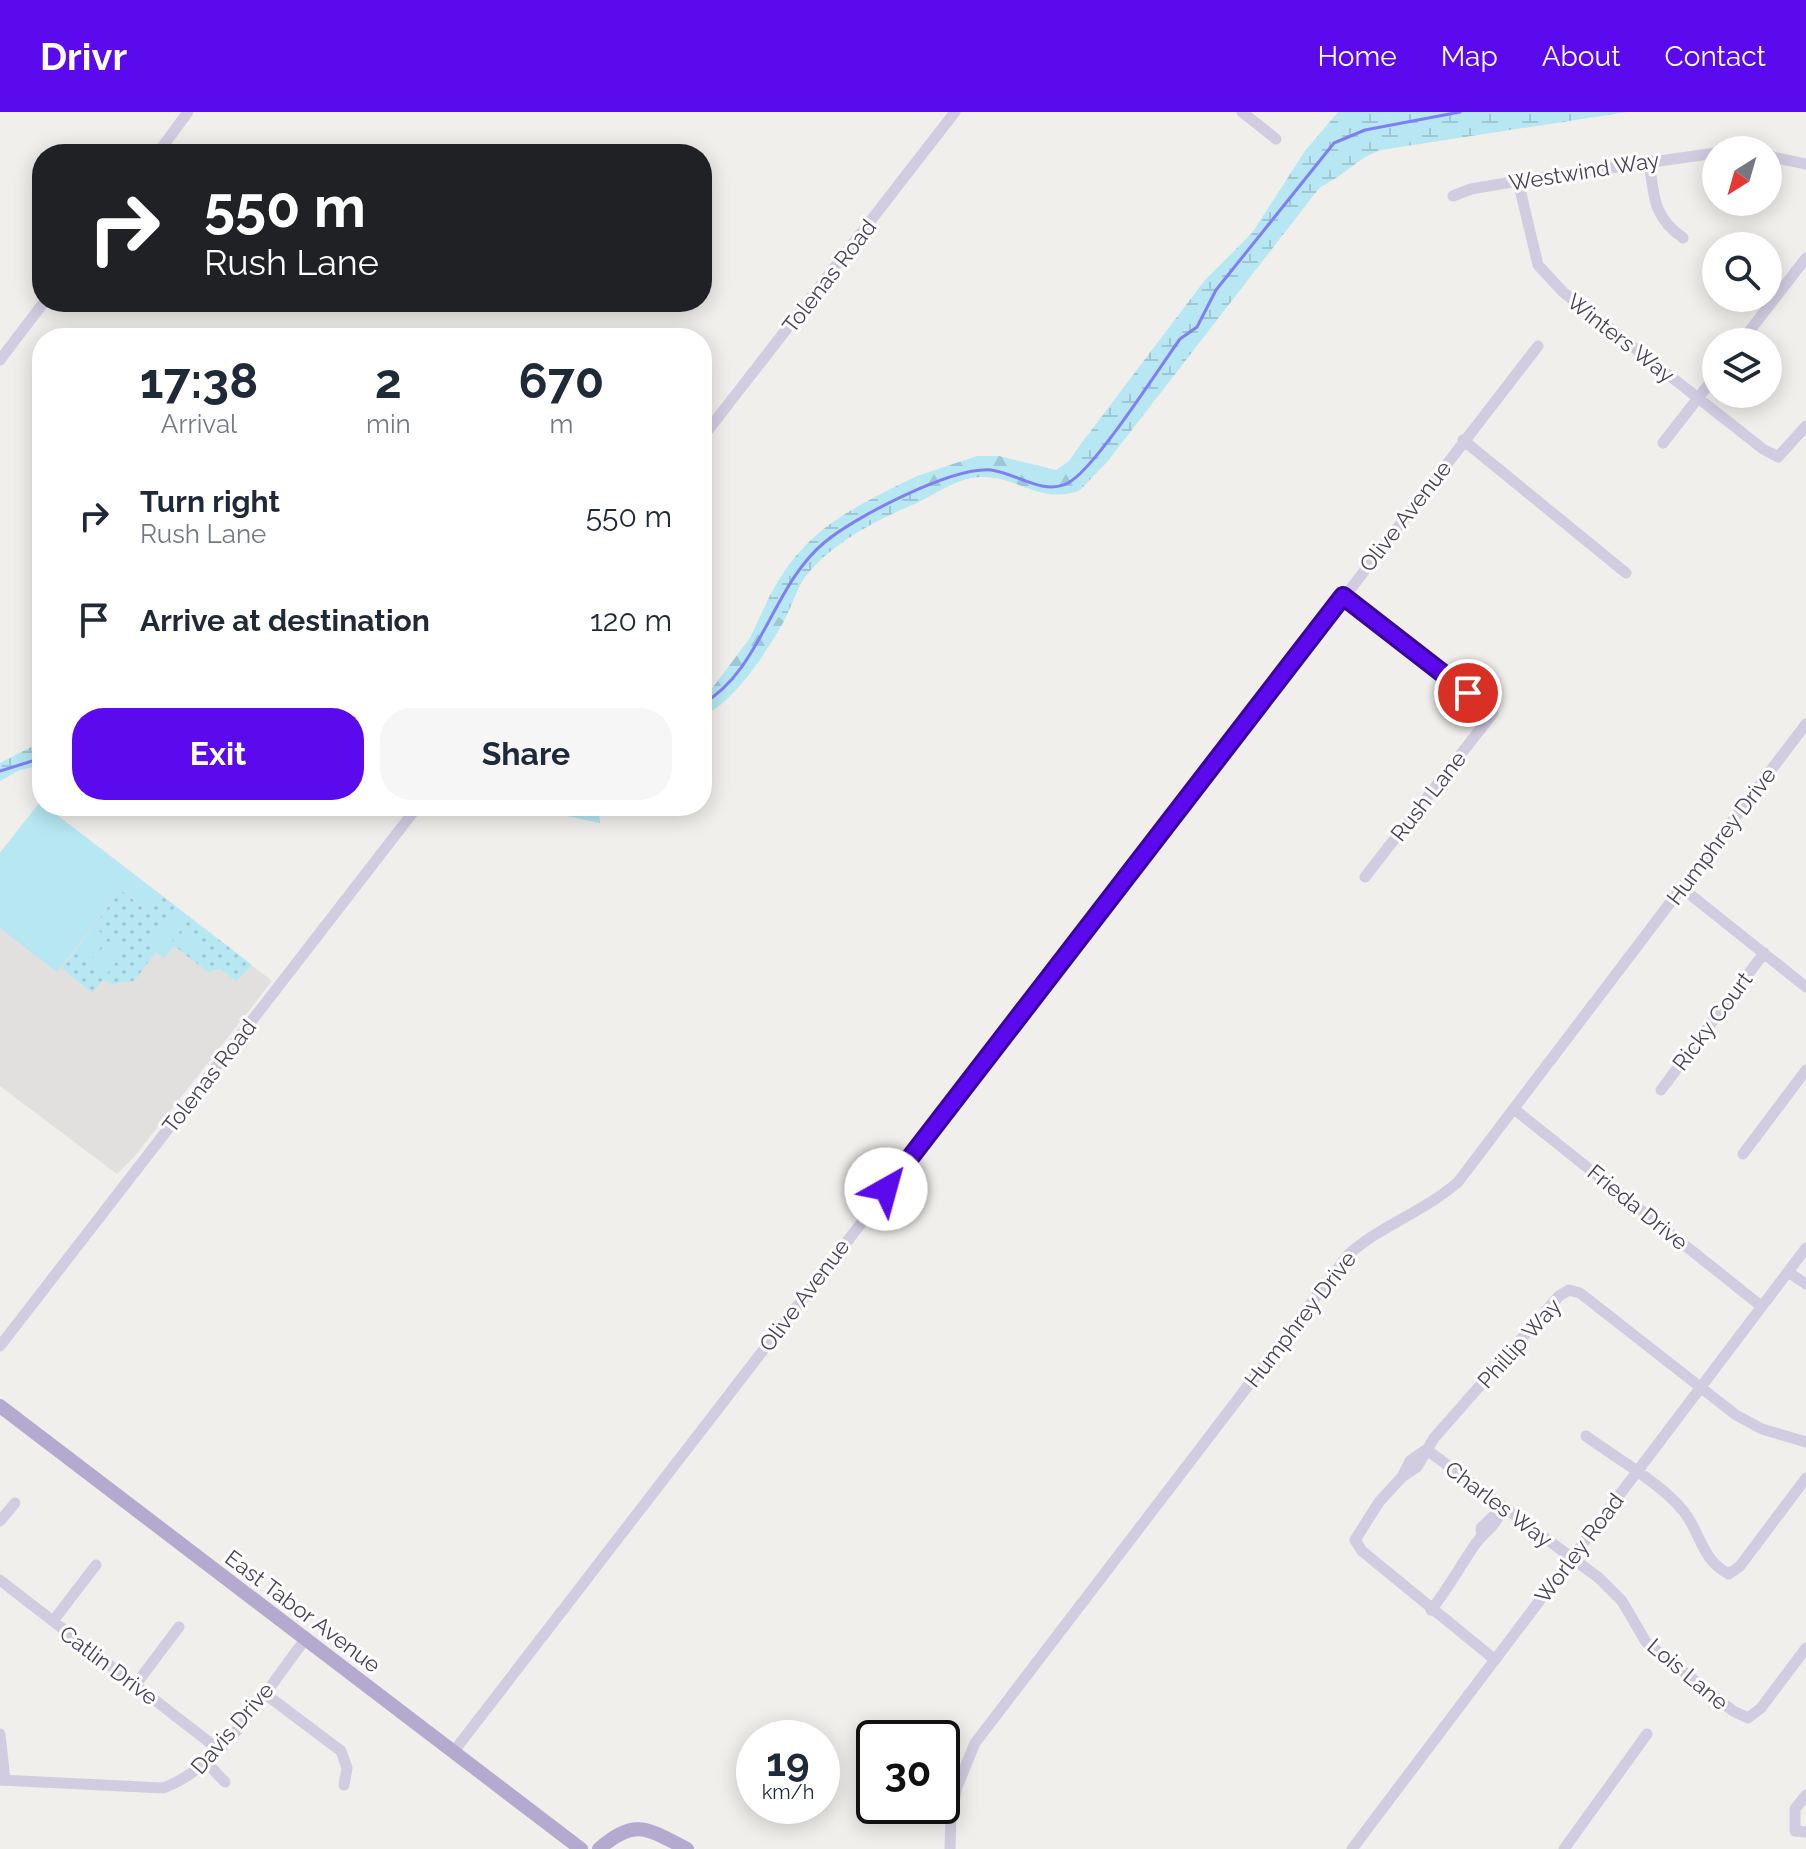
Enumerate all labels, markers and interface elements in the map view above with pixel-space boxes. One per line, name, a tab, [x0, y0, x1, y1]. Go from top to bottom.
text: Drivr	[40, 34, 127, 79]
text: Home	[1317, 40, 1397, 73]
text: Map	[1441, 40, 1498, 73]
text: About	[1542, 40, 1621, 73]
text: Contact	[1665, 40, 1766, 73]
north arrow	[1702, 136, 1782, 216]
map controls	[1702, 136, 1782, 408]
street label: Westwind Way	[1507, 146, 1661, 196]
text: 550 m	[204, 174, 366, 240]
icon: right	[72, 176, 176, 280]
street label: Tolenas Road	[777, 214, 881, 338]
button: search	[1702, 232, 1782, 312]
text: Rush Lane	[204, 241, 379, 283]
street label: Winters Way	[1562, 288, 1680, 388]
button: layers	[1702, 328, 1782, 408]
text: 17:38	[140, 353, 258, 409]
text: 2	[375, 353, 402, 409]
text: 670	[519, 353, 604, 409]
text: Arrival	[161, 409, 237, 439]
text: min	[366, 409, 411, 439]
text: m	[549, 409, 573, 439]
street label: Olive Avenue	[1354, 455, 1456, 577]
text: Turn right	[140, 484, 280, 519]
icon: right	[72, 494, 116, 538]
text: 550 m	[586, 499, 672, 534]
text: Rush Lane	[140, 519, 266, 549]
icon: arrive	[72, 598, 116, 642]
text: Arrive at destination	[140, 603, 430, 638]
text: 120 m	[590, 603, 672, 638]
pin	[1434, 659, 1502, 727]
icon: arrive	[1446, 671, 1490, 715]
button: Exit	[72, 708, 364, 800]
button: Share	[380, 708, 672, 800]
street label: Rush Lane	[1385, 746, 1471, 846]
street label: Humphrey Drive	[1661, 762, 1781, 910]
street label: Ricky Court	[1667, 966, 1758, 1075]
street label: Tolenas Road	[157, 1014, 261, 1138]
position arrow	[844, 1147, 928, 1231]
street label: Frieda Drive	[1583, 1159, 1693, 1255]
street label: Olive Avenue	[753, 1234, 855, 1356]
street label: Humphrey Drive	[1239, 1246, 1361, 1392]
street label: Phillip Way	[1472, 1293, 1566, 1393]
street label: Charles Way	[1440, 1455, 1558, 1553]
street label: Worley Road	[1529, 1488, 1629, 1608]
street label: East Tabor Avenue	[220, 1544, 386, 1678]
street label: Catlin Drive	[55, 1620, 163, 1710]
street label: Lois Lane	[1642, 1633, 1734, 1715]
street label: Davis Drive	[185, 1677, 279, 1779]
speed limit sign: 30	[856, 1720, 960, 1824]
text: 19	[766, 1738, 810, 1785]
text: km/h	[762, 1780, 814, 1804]

